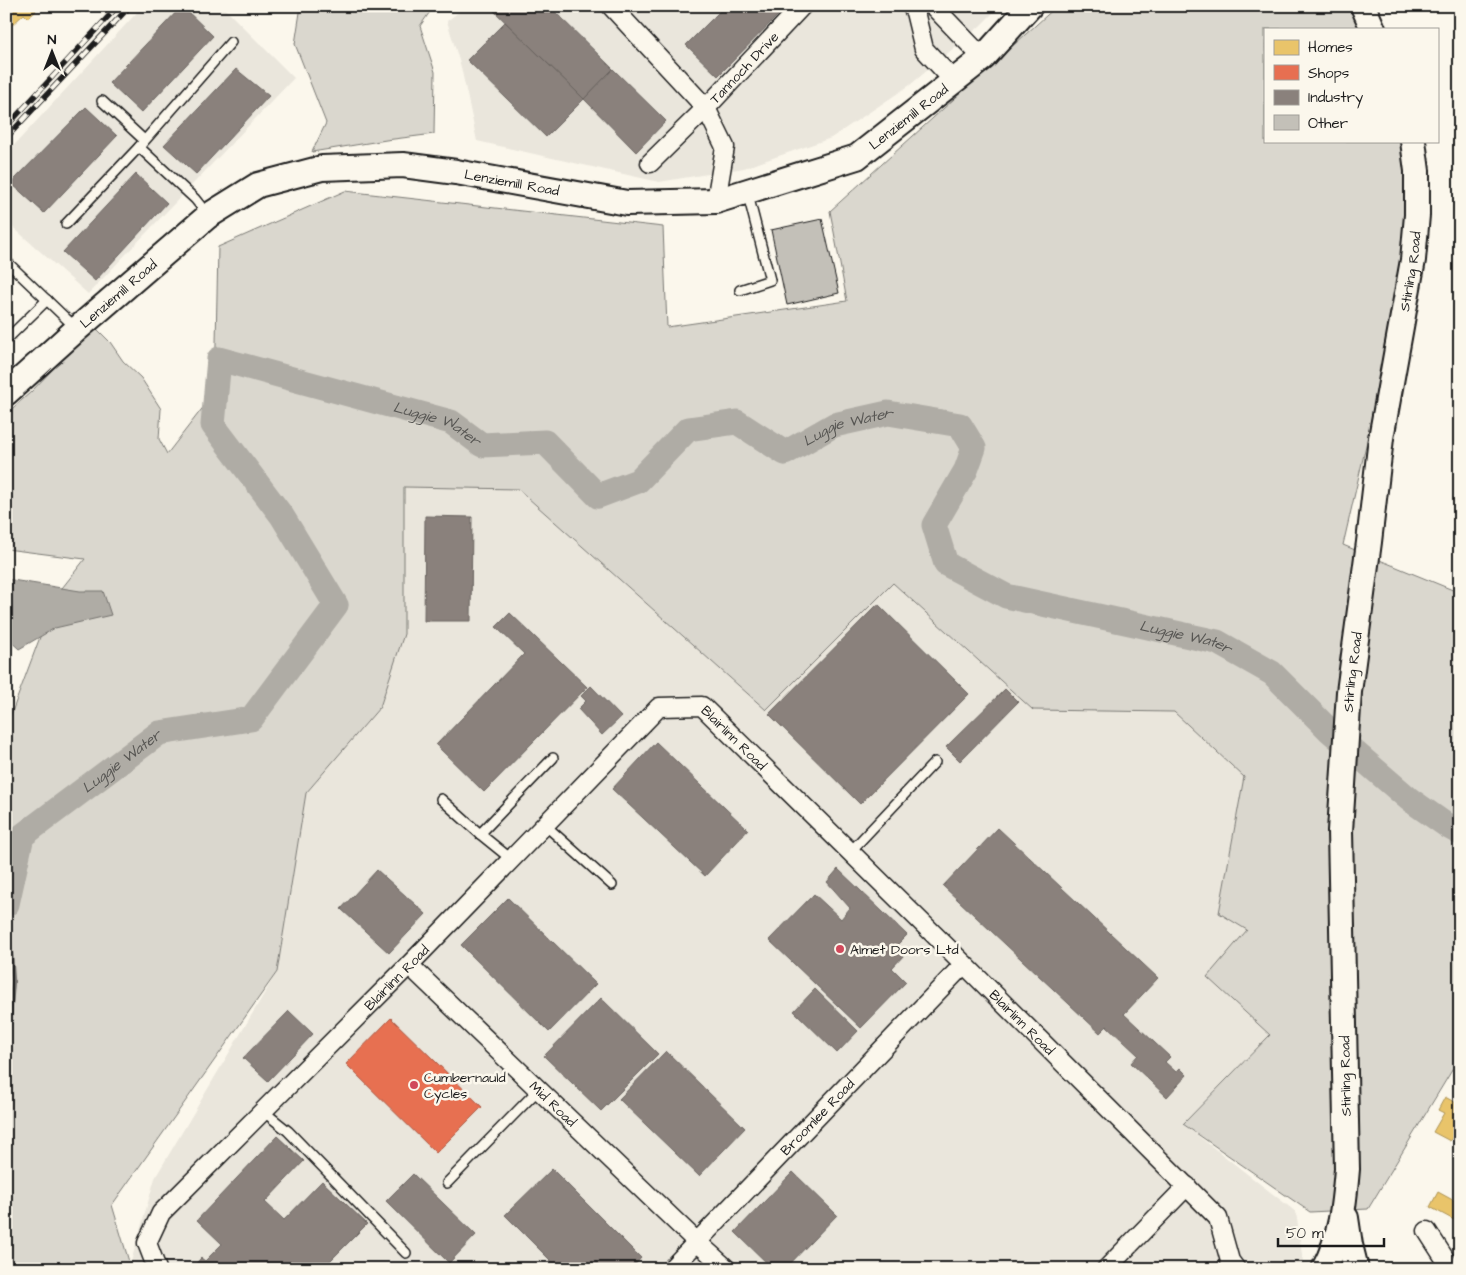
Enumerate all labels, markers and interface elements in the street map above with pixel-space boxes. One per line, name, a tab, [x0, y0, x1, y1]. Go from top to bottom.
street label: Tannoch Drive	[706, 27, 784, 109]
north arrow	[28, 28, 78, 78]
legend	[1264, 28, 1438, 142]
text: N	[48, 30, 57, 50]
text: Homes	[1308, 37, 1353, 58]
text: Shops	[1308, 63, 1350, 84]
street label: Lenziemill Road	[865, 80, 953, 155]
text: Industry	[1308, 87, 1363, 109]
text: Other	[1308, 113, 1348, 134]
street label: Lenziemill Road	[463, 165, 561, 202]
street label: Stirling Road	[1395, 231, 1427, 313]
street label: Lenziemill Road	[76, 255, 162, 333]
water label: Luggie Water	[391, 397, 486, 453]
water label: Luggie Water	[799, 402, 895, 452]
water label: Luggie Water	[1138, 615, 1237, 660]
street label: Stirling Road	[1339, 631, 1368, 713]
street label: Blairlinn Road	[696, 701, 771, 775]
water label: Luggie Water	[78, 724, 167, 798]
place label: Almet Doors Ltd	[850, 940, 959, 960]
street label: Blairlinn Road	[360, 941, 434, 1015]
marker: Almet Doors Ltd	[834, 943, 846, 955]
street label: Blairlinn Road	[984, 986, 1059, 1060]
street label: Stirling Road	[1335, 1035, 1357, 1117]
place label: Cumbernauld Cycles	[424, 1068, 506, 1104]
street label: Broomlee Road	[776, 1075, 860, 1160]
street label: Mid Road	[524, 1077, 581, 1132]
marker: Cumbernauld Cycles	[408, 1079, 420, 1091]
scale bar	[1278, 1215, 1385, 1247]
text: 50 m	[1286, 1223, 1324, 1244]

